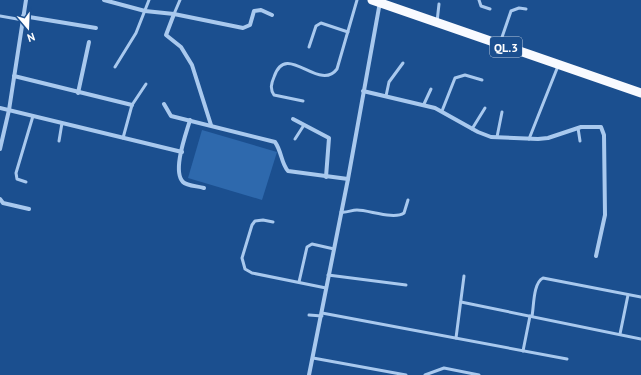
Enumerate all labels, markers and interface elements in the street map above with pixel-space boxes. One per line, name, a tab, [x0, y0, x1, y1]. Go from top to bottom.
north arrow	[8, 8, 48, 48]
text: N	[26, 30, 37, 45]
road number: QL.3	[490, 37, 522, 57]

